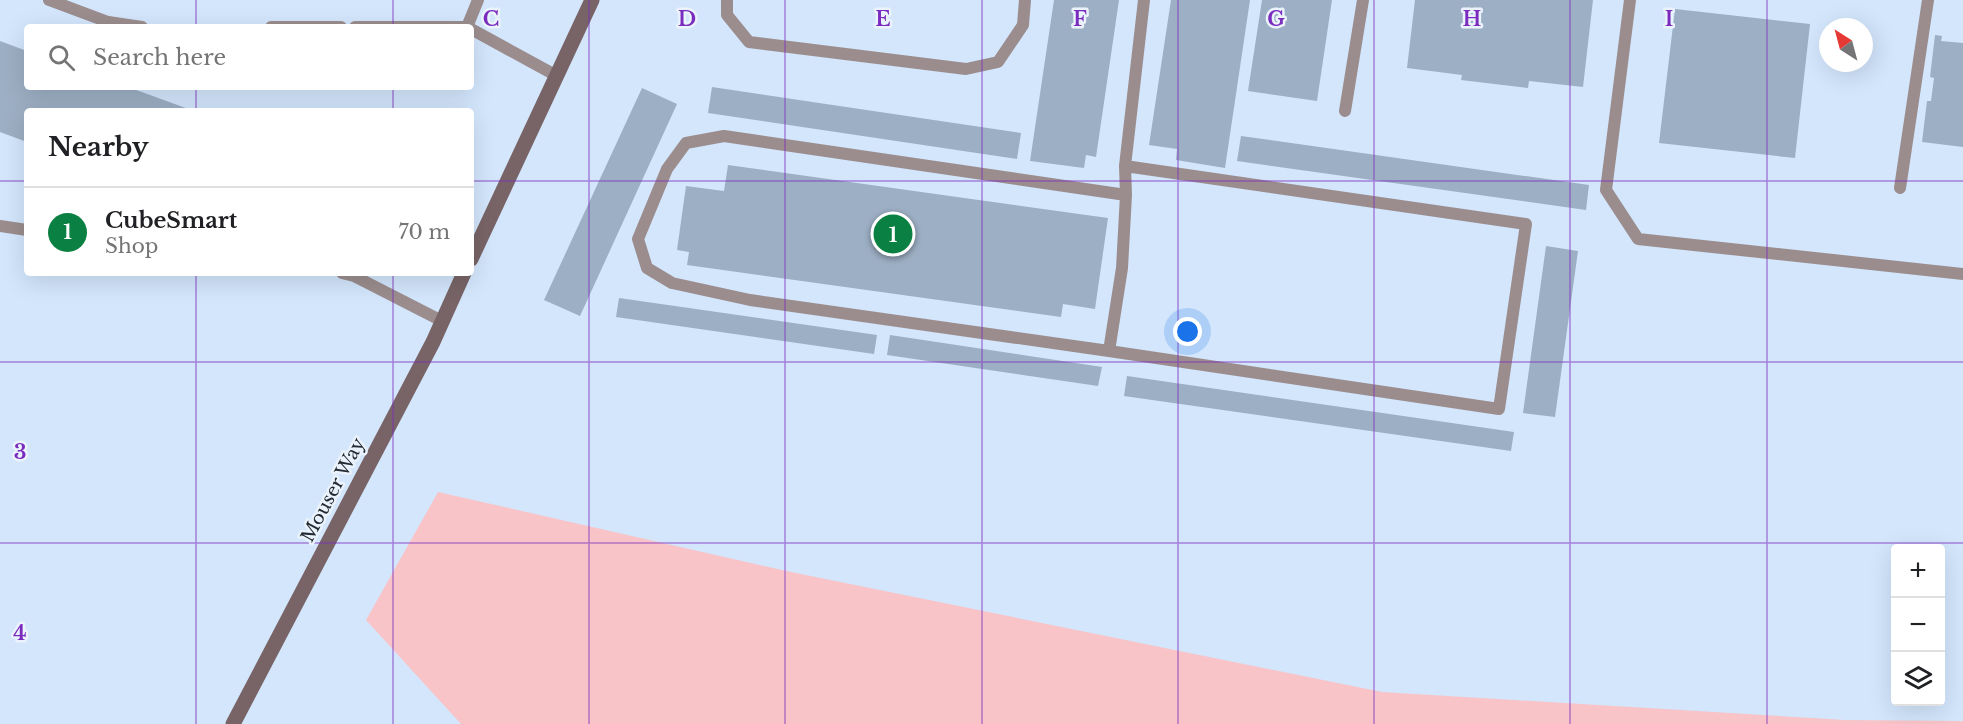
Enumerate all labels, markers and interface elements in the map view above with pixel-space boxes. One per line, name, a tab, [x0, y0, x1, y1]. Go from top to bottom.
text: C	[483, 7, 499, 31]
text: D	[678, 7, 696, 31]
text: E	[875, 7, 891, 31]
text: F	[1073, 7, 1087, 31]
text: G	[1267, 7, 1285, 31]
text: H	[1463, 7, 1482, 31]
text: I	[1665, 7, 1673, 31]
north arrow	[1819, 18, 1873, 72]
search box	[24, 24, 474, 90]
icon: search	[45, 41, 78, 74]
text: Search here	[93, 44, 226, 71]
text: Nearby	[48, 131, 149, 163]
text: CubeSmart	[105, 207, 237, 234]
pin: 1	[874, 212, 912, 256]
text: 1	[63, 220, 72, 244]
text: 70 m	[398, 220, 450, 244]
text: Shop	[105, 234, 158, 258]
your location	[1173, 317, 1202, 346]
street label: Mouser Way	[296, 434, 370, 546]
text: 3	[14, 440, 26, 464]
map controls	[1891, 544, 1945, 706]
button: +	[1891, 544, 1945, 598]
button: −	[1891, 598, 1945, 652]
text: 4	[13, 621, 27, 645]
button: layers	[1891, 652, 1945, 706]

